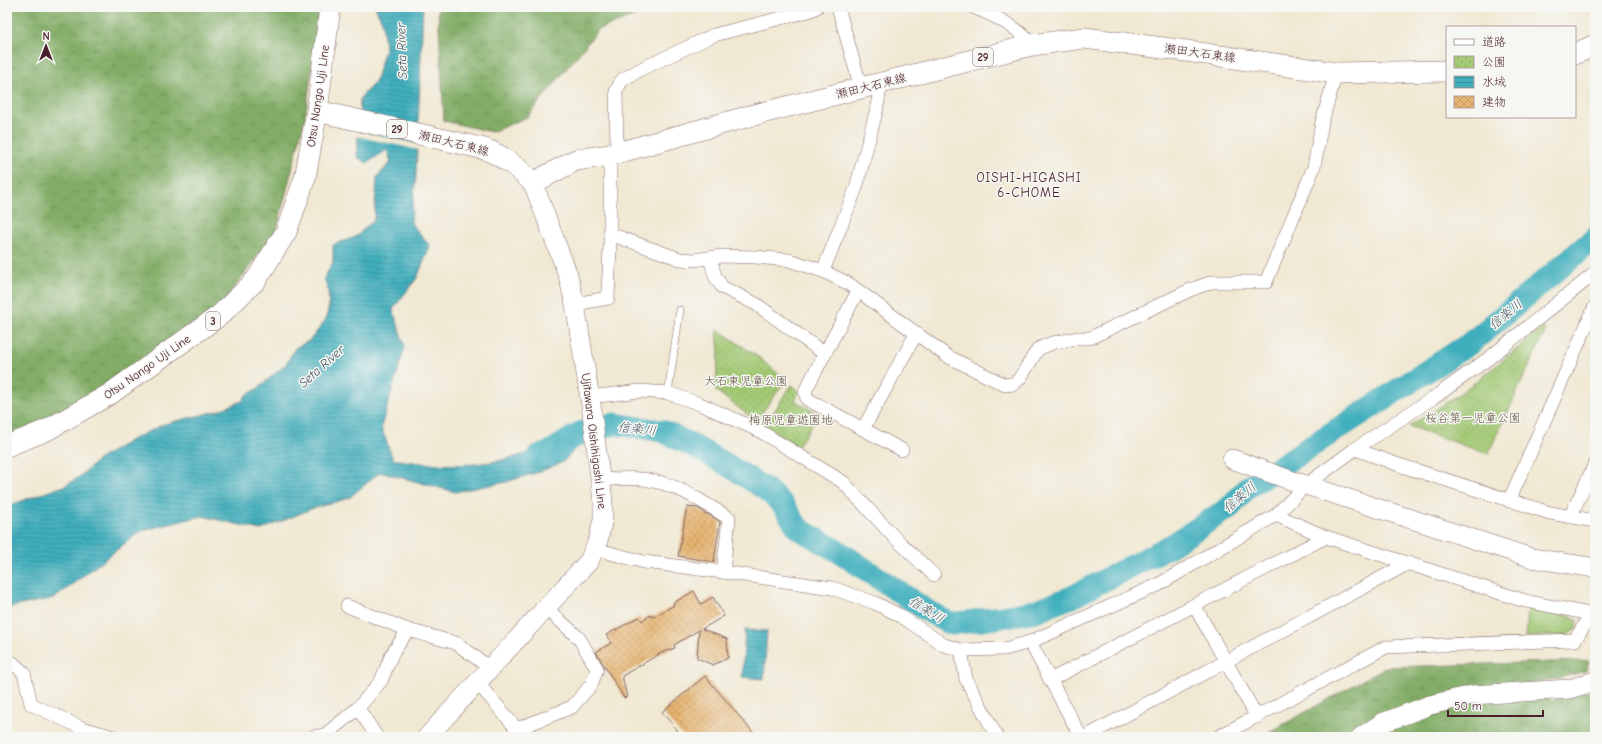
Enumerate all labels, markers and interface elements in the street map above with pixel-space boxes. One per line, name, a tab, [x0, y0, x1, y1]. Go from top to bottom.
water label: Seta River	[393, 22, 410, 79]
north arrow	[26, 26, 66, 66]
legend	[1446, 26, 1576, 118]
text: N	[42, 30, 50, 43]
text: 道路	[1482, 35, 1506, 49]
street label: 瀬田大石東線	[1163, 41, 1237, 65]
street label: Otsu Nango Uji Line	[304, 44, 332, 148]
road number: 29	[973, 48, 993, 66]
text: 公園	[1482, 55, 1506, 69]
street label: 瀬田大石東線	[834, 70, 908, 102]
text: 水域	[1482, 75, 1506, 89]
text: 建物	[1482, 95, 1506, 109]
road number: 29	[387, 120, 407, 138]
street label: 瀬田大石東線	[417, 127, 491, 159]
district label: OISHI-HIGASHI 6-CHOME	[976, 170, 1082, 200]
water label: 信楽川	[1486, 296, 1525, 333]
road number: 3	[206, 312, 220, 330]
street label: Otsu Nango Uji Line	[101, 332, 193, 402]
water label: Seta River	[295, 341, 348, 391]
street label: Ujitawara Oishihigashi Line	[579, 372, 609, 510]
park label: 大石東児童公園	[704, 374, 788, 388]
park label: 桜谷第一児童公園	[1425, 411, 1521, 425]
park label: 梅原児童遊園地	[749, 413, 833, 427]
water label: 信楽川	[617, 419, 657, 438]
water label: 信楽川	[1220, 479, 1259, 516]
water label: 信楽川	[906, 593, 947, 626]
scale bar	[1448, 692, 1543, 718]
text: 50 m	[1454, 699, 1482, 713]

